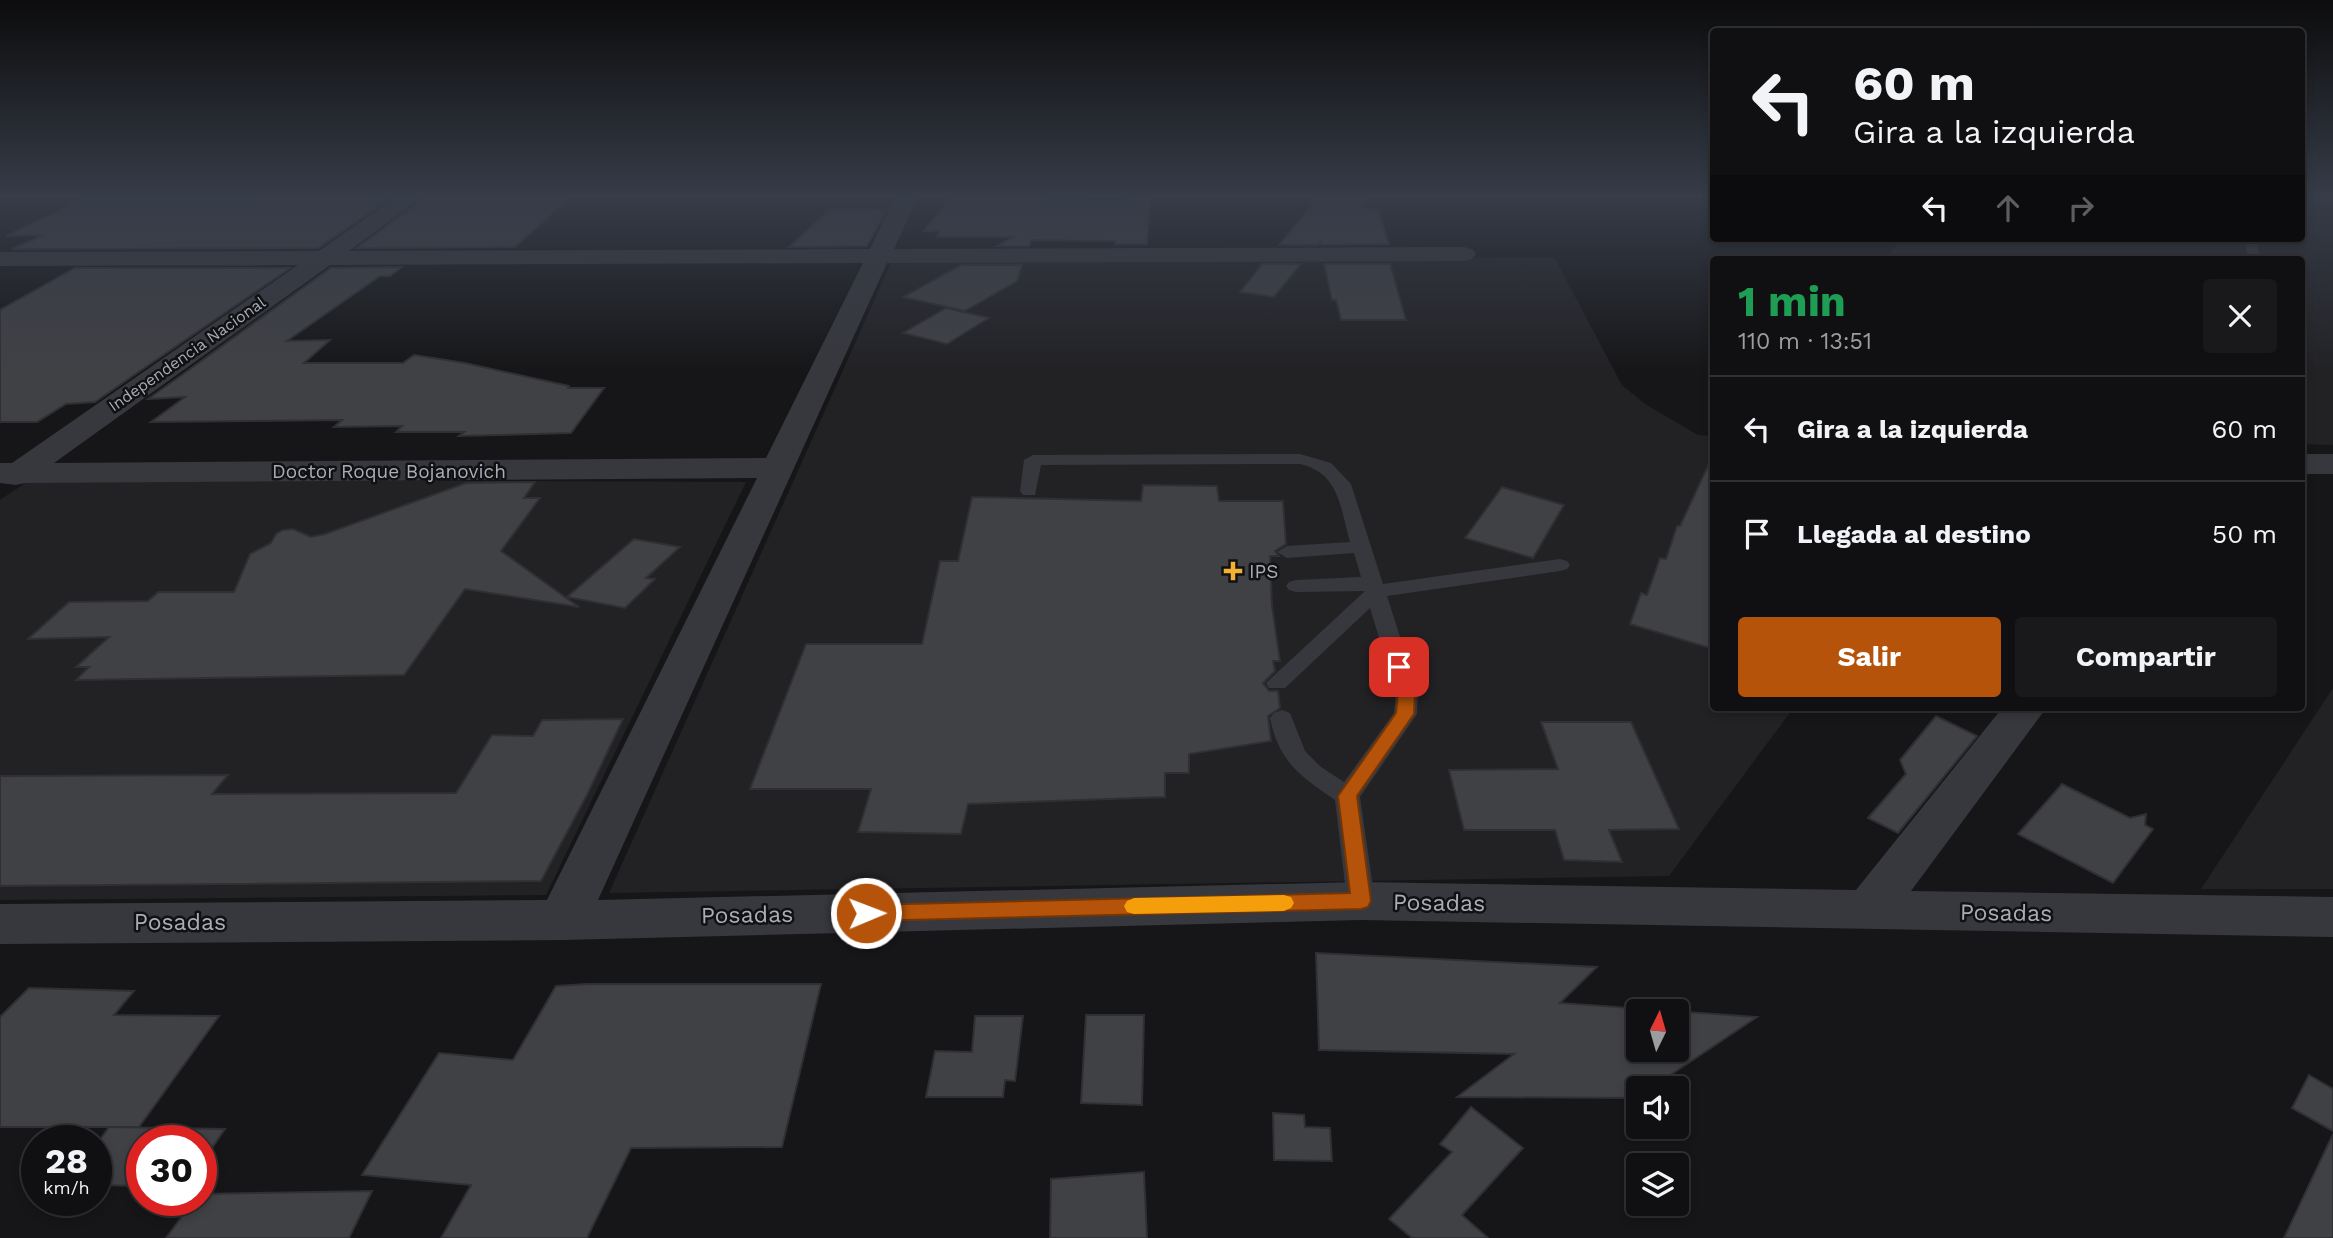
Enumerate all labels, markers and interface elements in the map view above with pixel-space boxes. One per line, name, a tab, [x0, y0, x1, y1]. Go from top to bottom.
text: 60 m	[1853, 54, 1975, 112]
icon: left	[1738, 56, 1829, 147]
text: Gira a la izquierda	[1853, 113, 2135, 151]
icon: left	[1916, 189, 1954, 227]
icon: ahead	[1989, 189, 2027, 227]
icon: right	[2062, 189, 2100, 227]
text: 1 min	[1738, 277, 1846, 326]
button: close	[2203, 279, 2277, 353]
street label: Independencia Nacional	[105, 293, 269, 415]
text: 110 m · 13:51	[1738, 328, 1872, 355]
icon: left	[1738, 410, 1776, 448]
text: Gira a la izquierda	[1797, 414, 2028, 444]
text: 60 m	[2211, 414, 2277, 444]
street label: Doctor Roque Bojanovich	[272, 460, 506, 483]
icon: arrive	[1738, 515, 1776, 553]
text: Llegada al destino	[1797, 519, 2031, 549]
text: 50 m	[2212, 519, 2277, 549]
place label: IPS	[1249, 560, 1278, 583]
marker: IPS	[1223, 561, 1243, 581]
button: Salir	[1738, 617, 2001, 697]
button: Compartir	[2015, 617, 2277, 697]
pin	[1369, 637, 1429, 697]
icon: arrive	[1380, 648, 1418, 686]
position arrow	[829, 876, 903, 950]
street label: Posadas	[1393, 889, 1485, 917]
street label: Posadas	[1960, 899, 2052, 927]
street label: Posadas	[701, 901, 793, 929]
street label: Posadas	[134, 909, 226, 936]
north arrow	[1626, 999, 1689, 1062]
map controls	[1626, 999, 1689, 1216]
button: sound	[1626, 1076, 1689, 1139]
speed limit sign: 30	[126, 1125, 217, 1216]
text: 28	[45, 1140, 88, 1182]
button: layers	[1626, 1153, 1689, 1216]
text: km/h	[43, 1177, 90, 1198]

